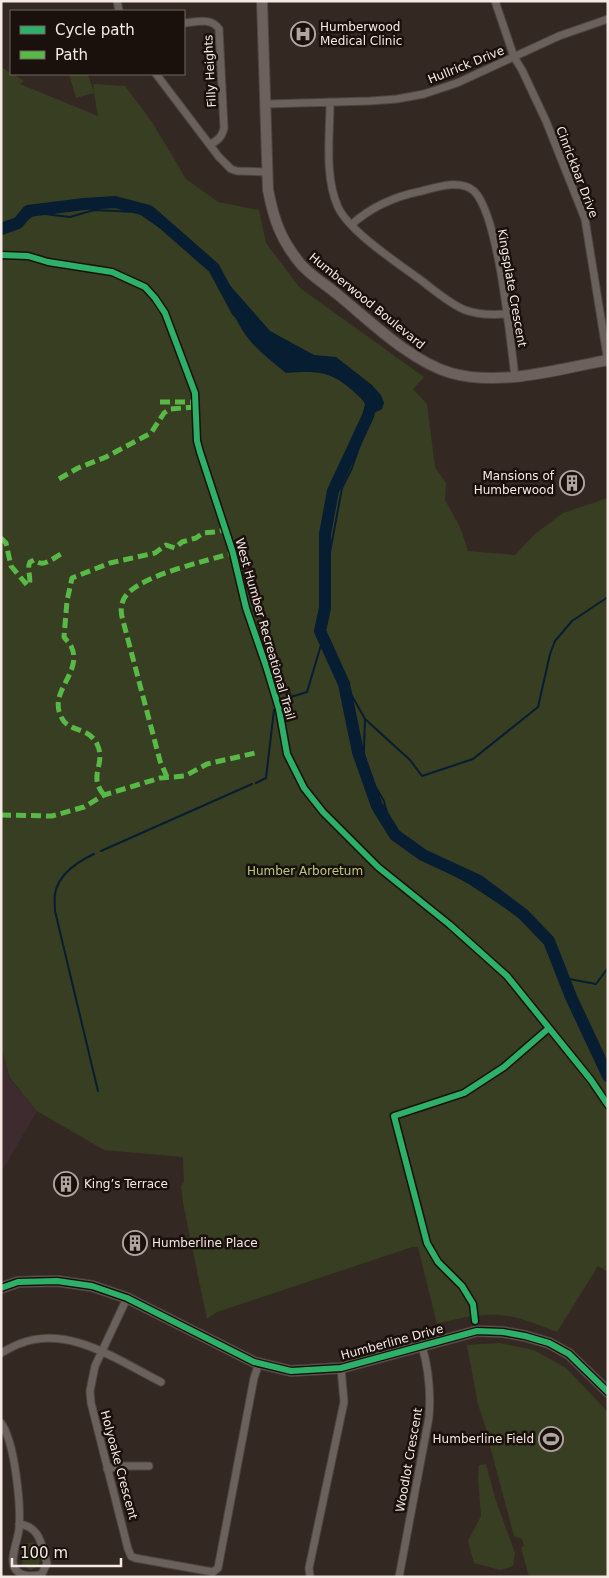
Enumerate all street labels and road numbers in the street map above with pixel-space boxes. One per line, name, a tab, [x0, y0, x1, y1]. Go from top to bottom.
street label: Filly Heights	[201, 34, 219, 108]
street label: Hullrick Drive	[426, 43, 506, 87]
street label: Cinrickbar Drive	[553, 124, 601, 220]
street label: Kingsplate Crescent	[495, 228, 529, 349]
street label: Humberwood Boulevard	[306, 250, 428, 352]
street label: West Humber Recreational Trail	[232, 536, 298, 722]
street label: Humberline Drive	[339, 1322, 445, 1362]
street label: Woodlot Crescent	[393, 1406, 425, 1513]
street label: Holyoake Crescent	[98, 1409, 140, 1521]

